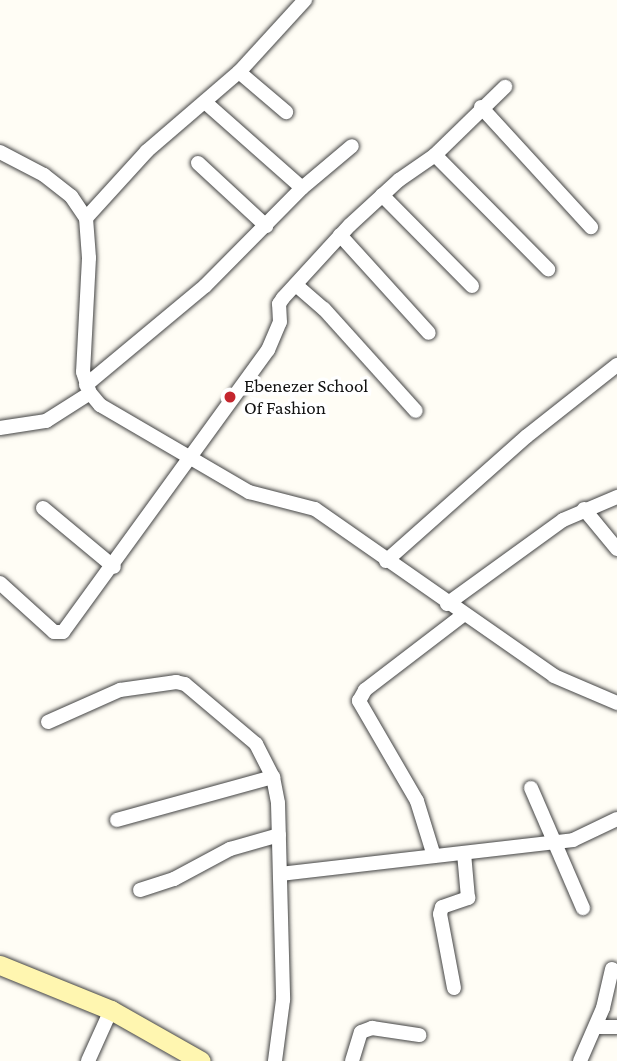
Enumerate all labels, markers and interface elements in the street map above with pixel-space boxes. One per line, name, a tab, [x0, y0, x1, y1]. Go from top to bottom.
place label: Ebenezer School Of Fashion	[244, 375, 368, 419]
marker: Ebenezer School Of Fashion	[222, 389, 238, 405]

